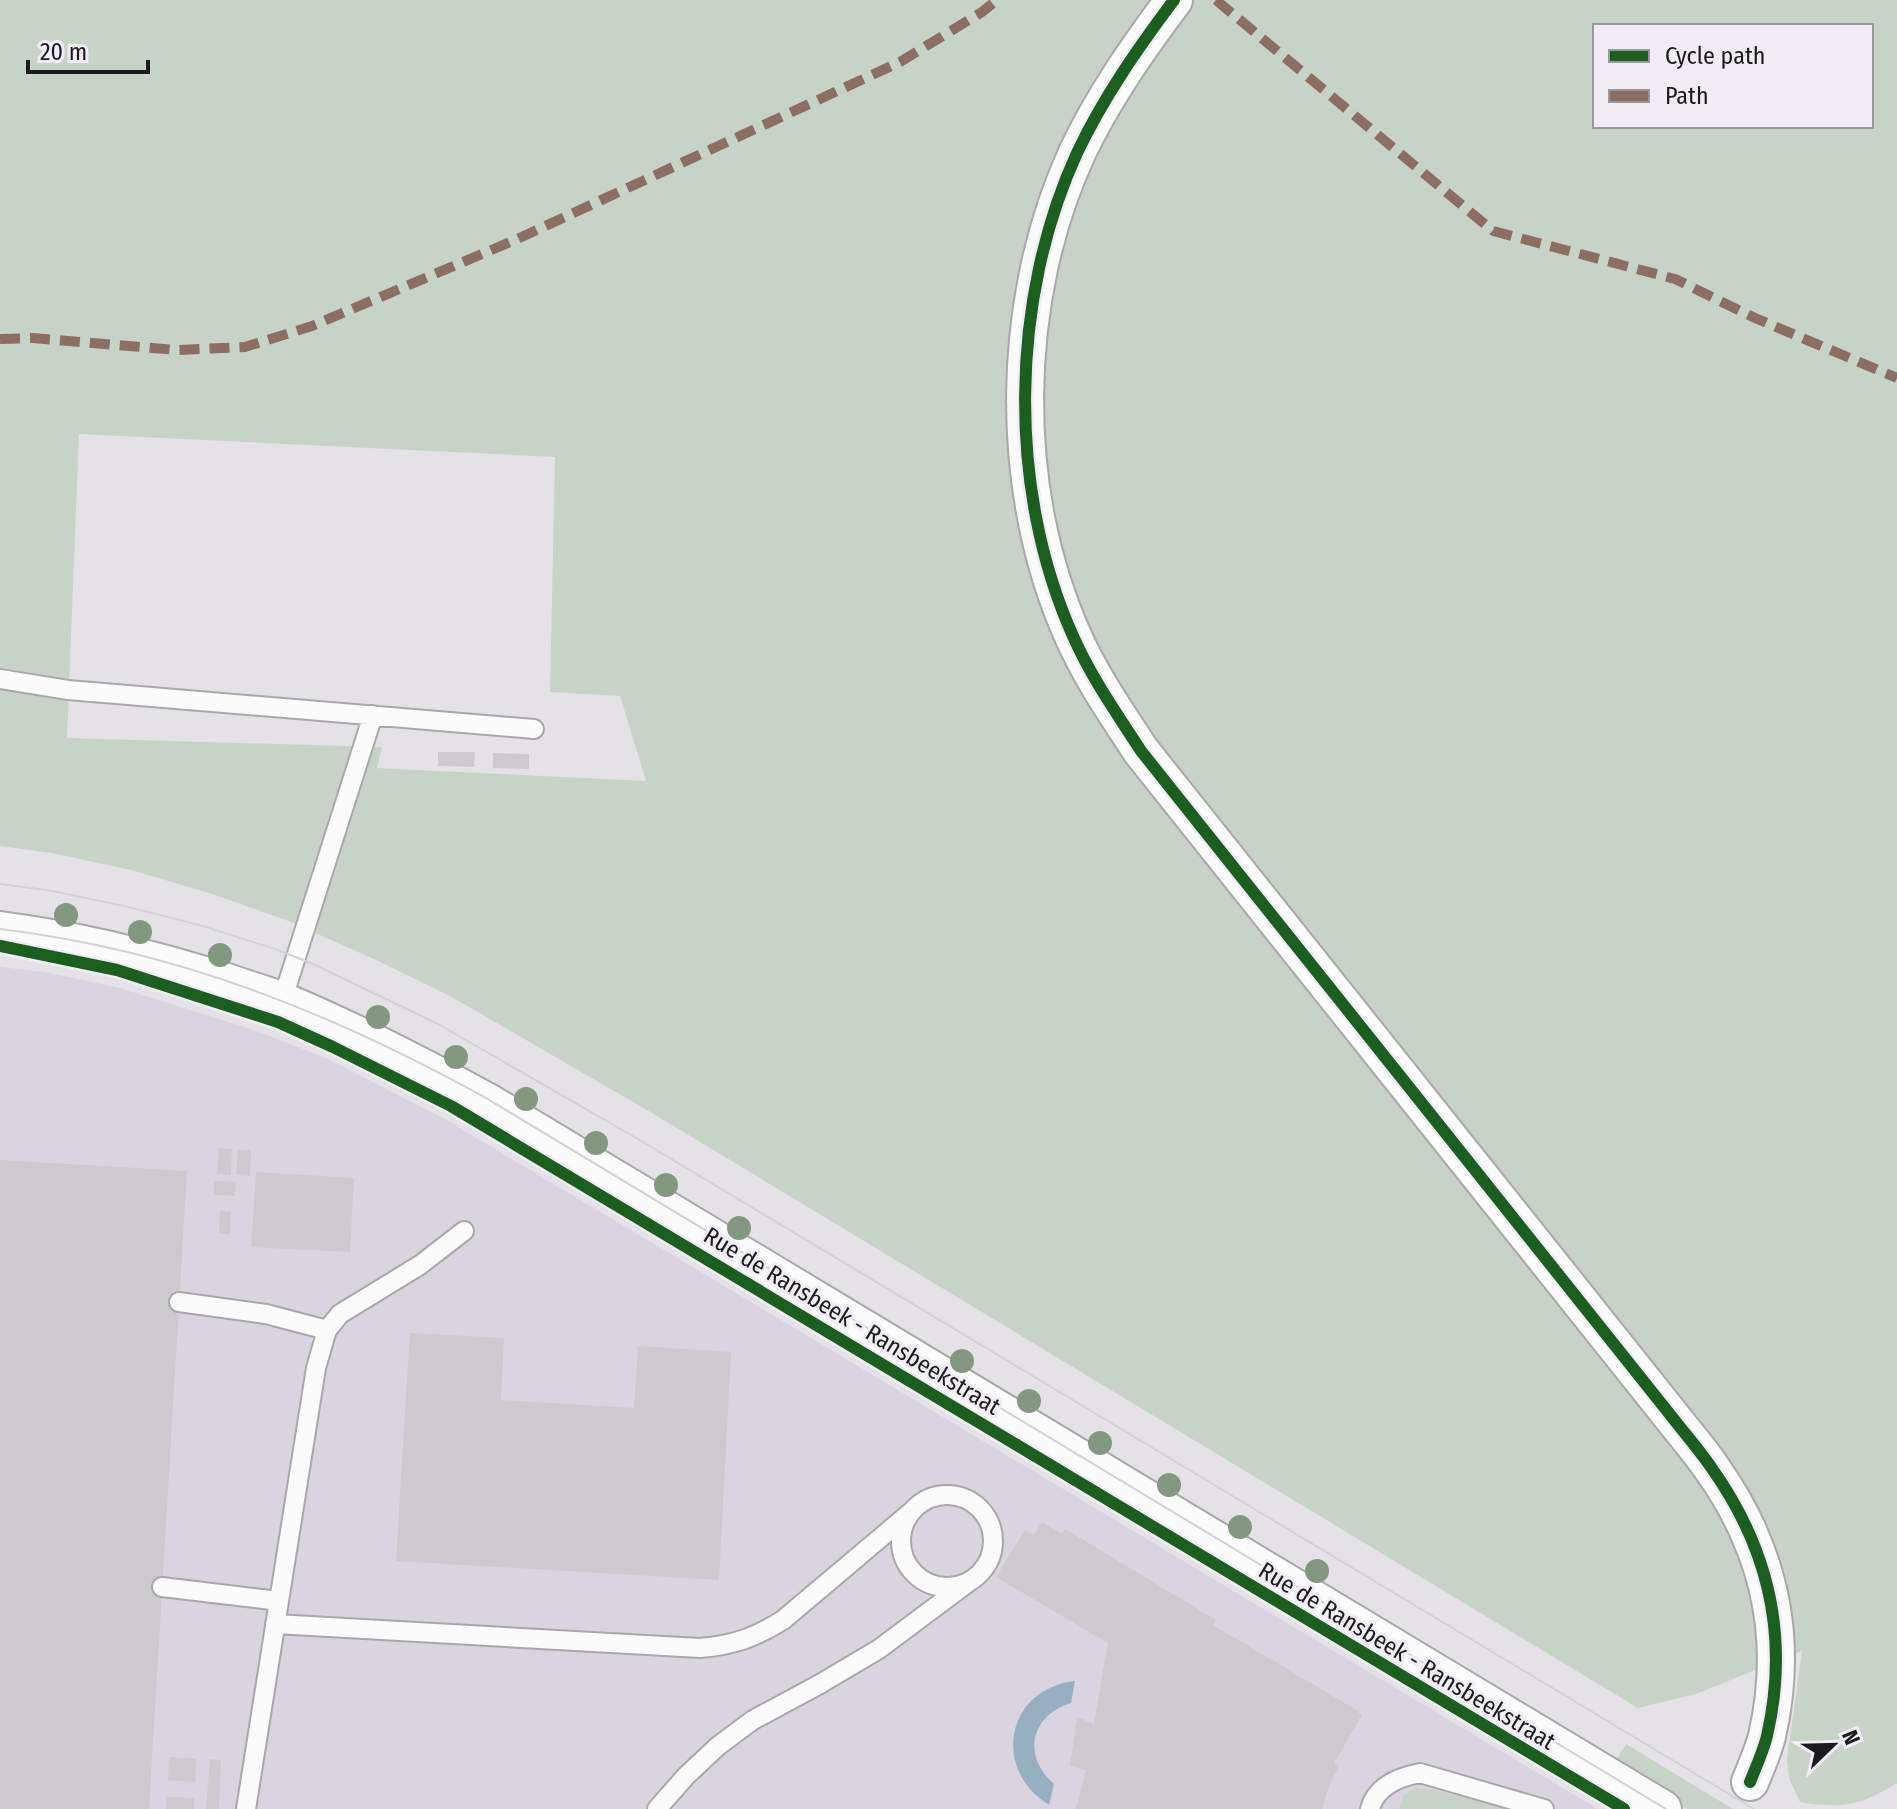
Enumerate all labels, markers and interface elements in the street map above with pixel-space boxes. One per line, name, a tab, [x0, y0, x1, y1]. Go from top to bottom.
scale bar	[28, 24, 148, 74]
legend	[1593, 24, 1873, 128]
text: 20 m	[40, 38, 87, 66]
text: Cycle path	[1665, 42, 1765, 70]
text: Path	[1665, 82, 1709, 110]
street label: Rue de Ransbeek - Ransbeekstraat	[699, 1221, 1005, 1421]
street label: Rue de Ransbeek - Ransbeekstraat	[1254, 1556, 1560, 1756]
north arrow	[1793, 1705, 1873, 1785]
text: N	[1836, 1726, 1866, 1749]

